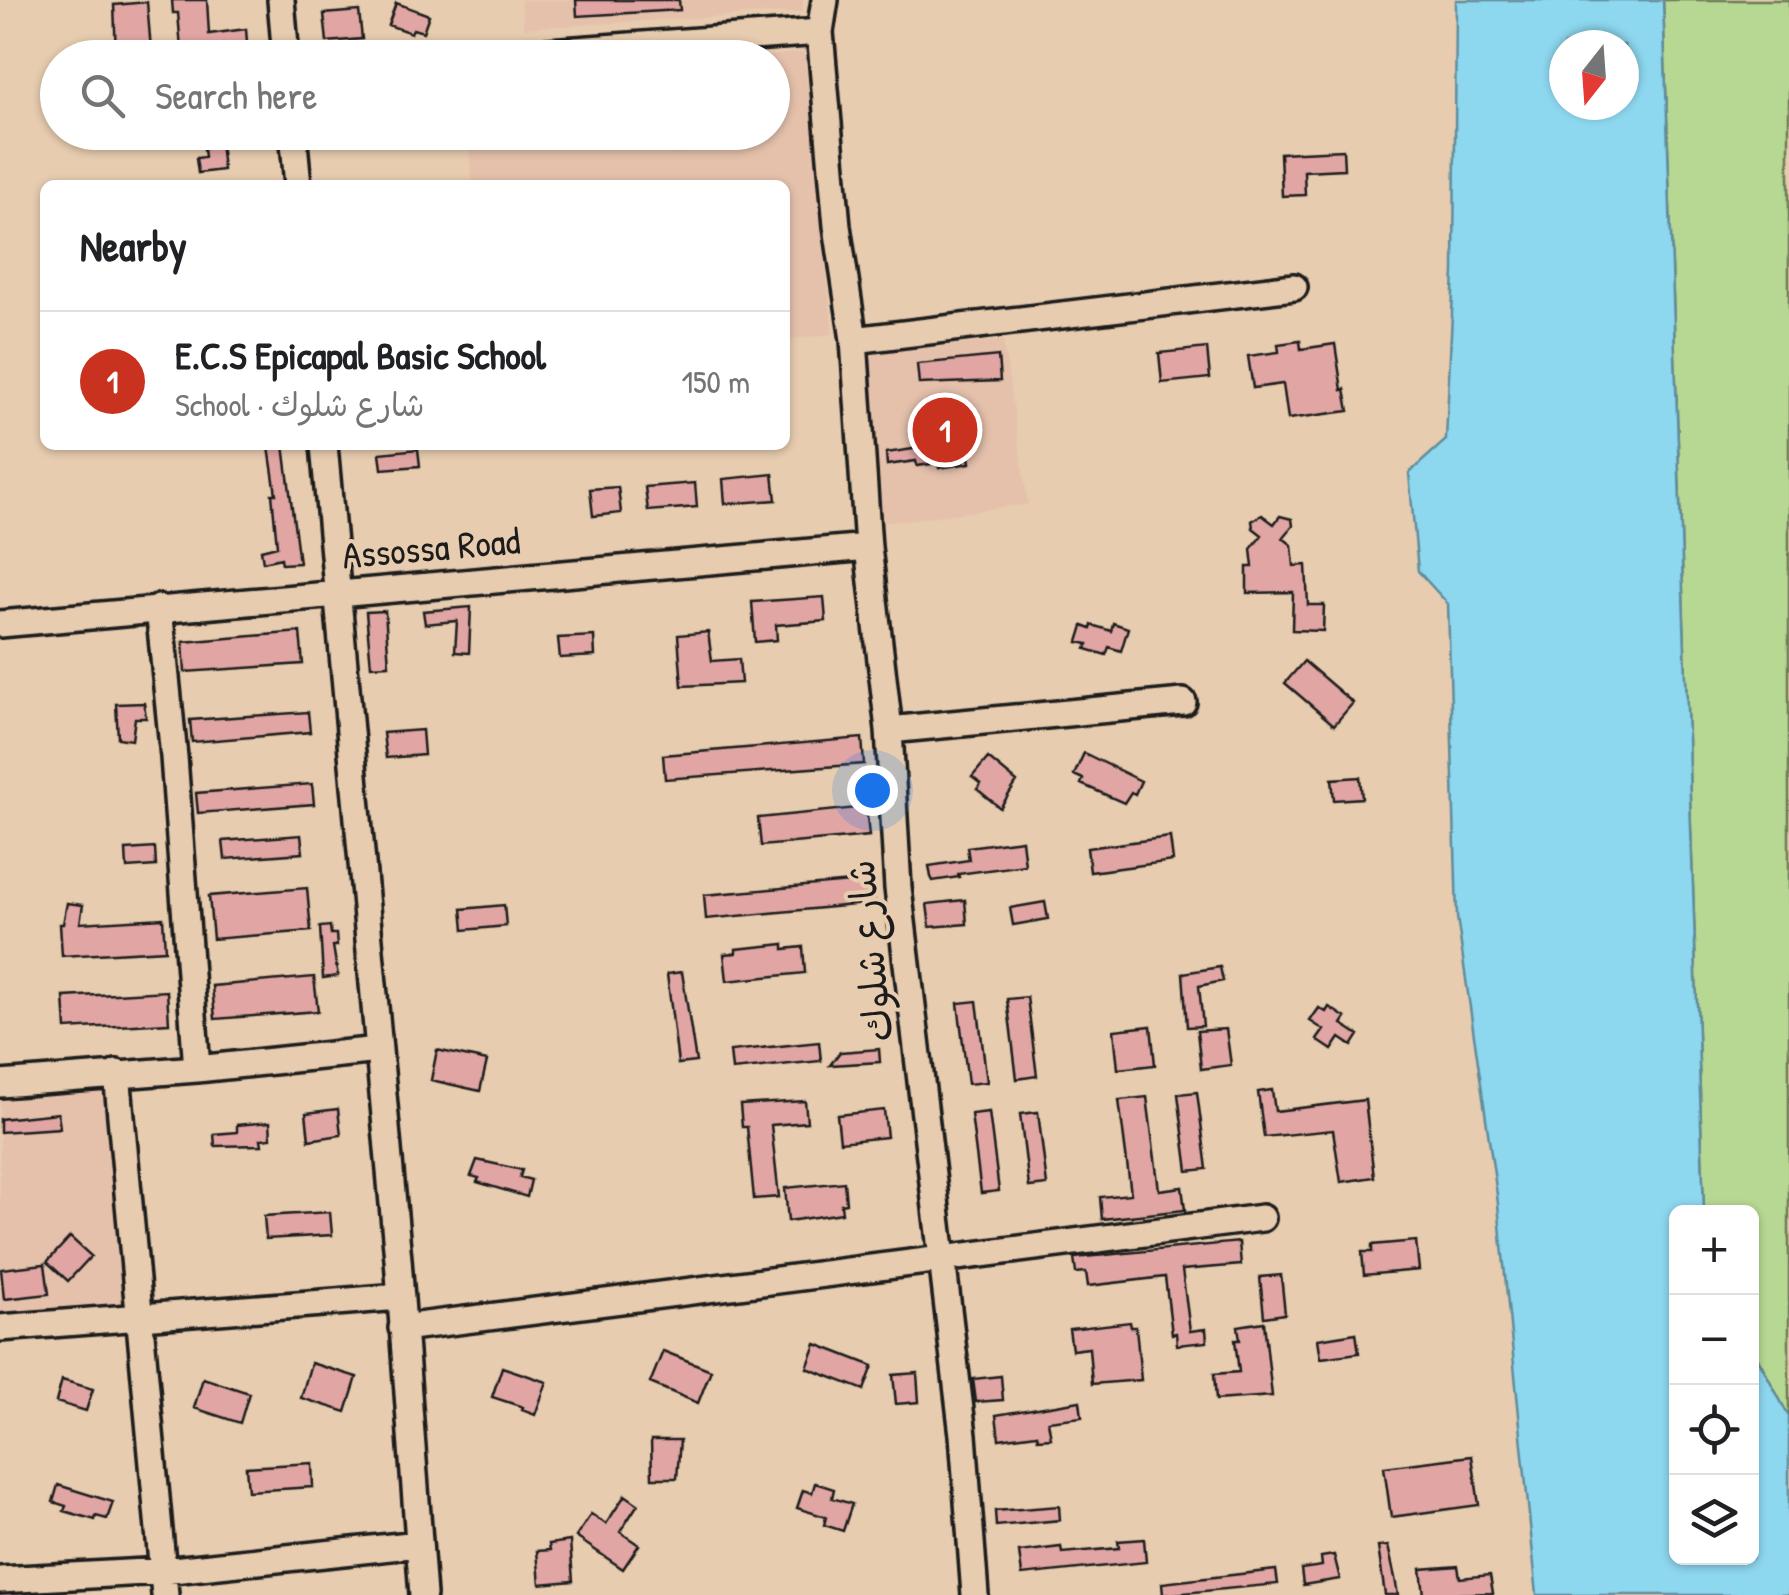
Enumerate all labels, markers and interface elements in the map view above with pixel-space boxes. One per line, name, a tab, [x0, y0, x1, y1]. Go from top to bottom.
north arrow	[1549, 30, 1639, 120]
search box	[40, 40, 790, 150]
icon: search	[75, 68, 130, 123]
text: Search here	[155, 69, 317, 121]
text: Nearby	[80, 217, 187, 274]
text: E.C.S Epicapal Basic School	[175, 329, 546, 381]
text: 1	[107, 360, 118, 403]
text: 150 m	[681, 360, 750, 403]
text: School · شارع شلوك	[175, 383, 425, 426]
pin: 1	[912, 392, 978, 468]
street label: Assossa Road	[340, 513, 522, 581]
your location	[847, 765, 898, 816]
street label: شارع شلوك	[834, 857, 906, 1044]
map controls	[1669, 1205, 1759, 1565]
button: +	[1669, 1205, 1759, 1295]
button: −	[1669, 1295, 1759, 1385]
button: locate	[1669, 1385, 1759, 1475]
button: layers	[1669, 1475, 1759, 1565]

